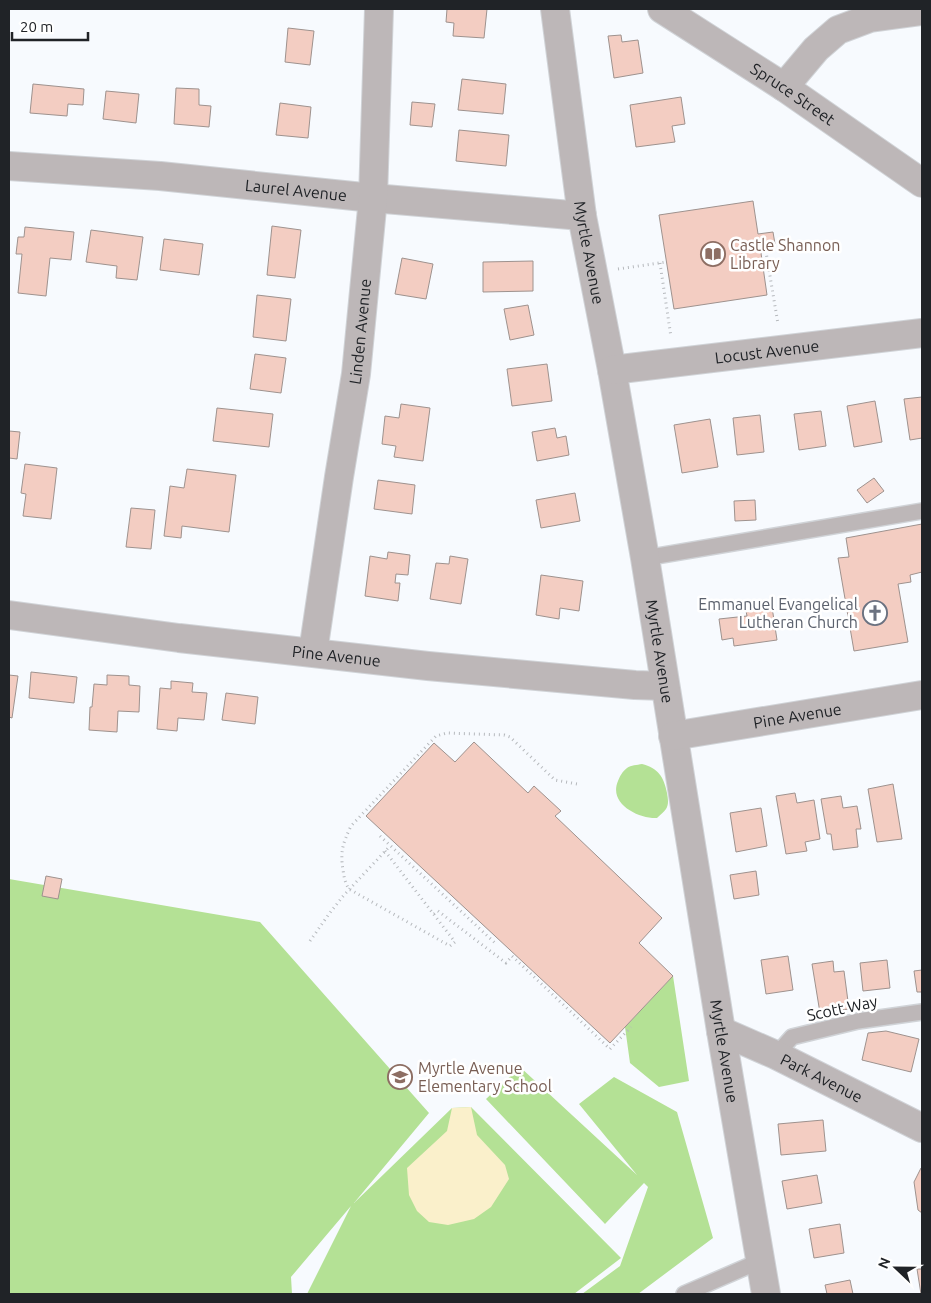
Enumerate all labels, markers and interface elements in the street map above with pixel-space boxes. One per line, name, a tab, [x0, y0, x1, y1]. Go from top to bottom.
scale bar	[12, 10, 89, 42]
text: 20 m	[20, 18, 53, 35]
street label: Spruce Street	[747, 59, 839, 129]
street label: Laurel Avenue	[244, 176, 348, 204]
street label: Myrtle Avenue	[571, 200, 608, 306]
place label: Castle Shannon Library	[730, 236, 840, 272]
library icon: Castle Shannon Library	[700, 241, 726, 267]
street label: Linden Avenue	[345, 278, 374, 386]
street label: Locust Avenue	[714, 336, 820, 367]
place label: Emmanuel Evangelical Lutheran Church	[698, 595, 858, 631]
street label: Myrtle Avenue	[643, 598, 677, 704]
church icon: Emmanuel Evangelical Lutheran Church	[862, 600, 888, 626]
street label: Pine Avenue	[291, 642, 382, 670]
street label: Pine Avenue	[752, 699, 843, 732]
street label: Scott Way	[805, 992, 879, 1024]
street label: Myrtle Avenue	[707, 998, 742, 1104]
street label: Park Avenue	[778, 1050, 866, 1106]
place label: Myrtle Avenue Elementary School	[418, 1059, 552, 1095]
school or university icon: Myrtle Avenue Elementary School	[387, 1064, 413, 1090]
north arrow	[871, 1243, 921, 1293]
text: N	[875, 1255, 893, 1271]

